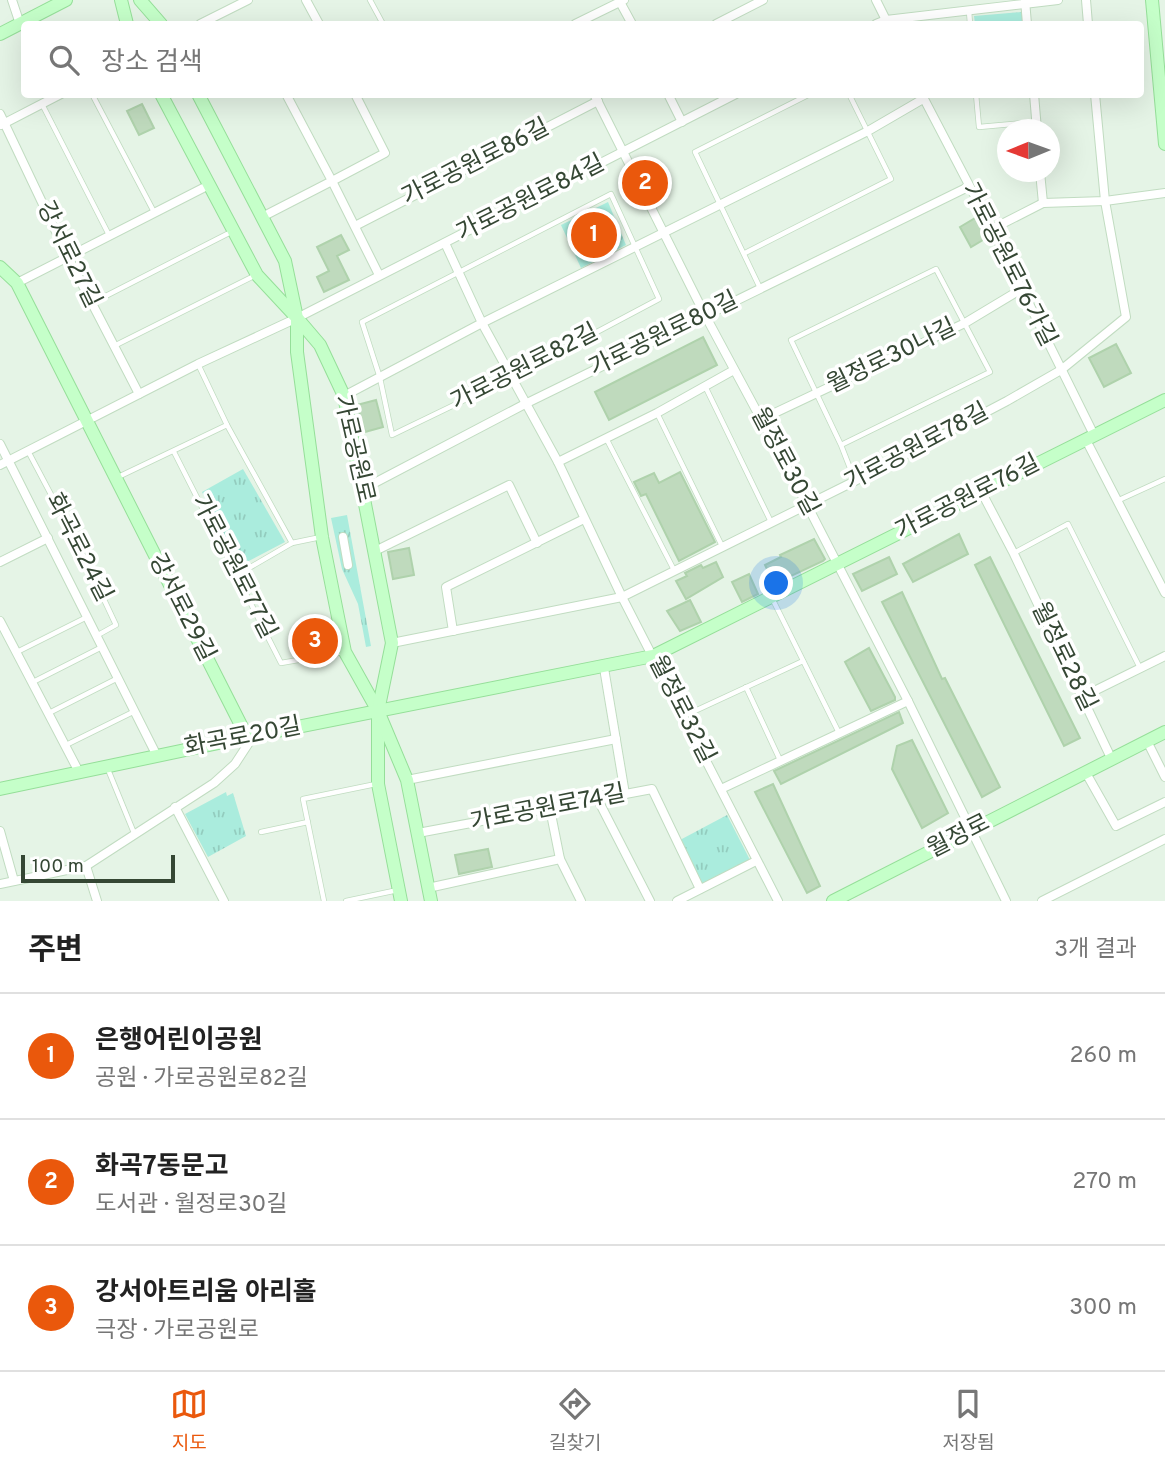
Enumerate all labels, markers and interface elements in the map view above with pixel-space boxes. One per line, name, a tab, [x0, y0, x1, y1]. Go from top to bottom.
search box	[21, 21, 1144, 98]
icon: search	[45, 41, 83, 79]
text: 장소 검색	[101, 47, 203, 80]
street label: 가로공원로86길	[397, 113, 555, 213]
north arrow	[997, 119, 1060, 182]
street label: 가로공원로84길	[452, 149, 610, 249]
pin: 2	[622, 157, 668, 209]
street label: 가로공원로76가길	[954, 178, 1062, 352]
street label: 강서로27길	[29, 197, 107, 313]
pin: 1	[571, 209, 617, 261]
street label: 가로공원로80길	[584, 286, 744, 384]
street label: 월정로30나길	[822, 313, 962, 401]
street label: 가로공원로82길	[446, 318, 604, 418]
street label: 가로공원로	[326, 392, 380, 506]
street label: 가로공원로78길	[840, 397, 994, 499]
street label: 월정로30길	[743, 403, 825, 521]
street label: 가로공원로76길	[891, 449, 1045, 547]
street label: 화곡로24길	[38, 489, 118, 607]
street label: 가로공원로77길	[184, 490, 282, 644]
street label: 강서로29길	[141, 549, 221, 667]
your location	[759, 566, 793, 600]
street label: 월정로28길	[1024, 598, 1102, 716]
pin: 3	[292, 615, 338, 667]
street label: 월정로32길	[641, 651, 721, 769]
street label: 화곡로20길	[182, 712, 304, 764]
street label: 가로공원로74길	[468, 779, 628, 839]
street label: 월정로	[923, 809, 995, 865]
scale bar	[21, 852, 175, 884]
text: 100 m	[32, 855, 84, 879]
text: 주변	[28, 933, 83, 970]
text: 3개 결과	[1054, 936, 1137, 965]
text: 은행어린이공원	[95, 1025, 262, 1058]
text: 1	[46, 1042, 56, 1071]
text: 260 m	[1070, 1042, 1137, 1071]
text: 공원 · 가로공원로82길	[95, 1065, 308, 1094]
text: 화곡7동문고	[95, 1151, 229, 1184]
text: 2	[44, 1168, 58, 1197]
text: 270 m	[1072, 1168, 1137, 1197]
text: 도서관 · 월정로30길	[95, 1191, 288, 1220]
text: 강서아트리움 아리홀	[95, 1277, 317, 1310]
text: 3	[44, 1294, 58, 1323]
text: 300 m	[1069, 1294, 1137, 1323]
text: 극장 · 가로공원로	[95, 1317, 259, 1346]
tab: 지도	[170, 1385, 208, 1456]
tab: 길찾기	[549, 1385, 601, 1456]
tab: 저장됨	[942, 1385, 995, 1456]

